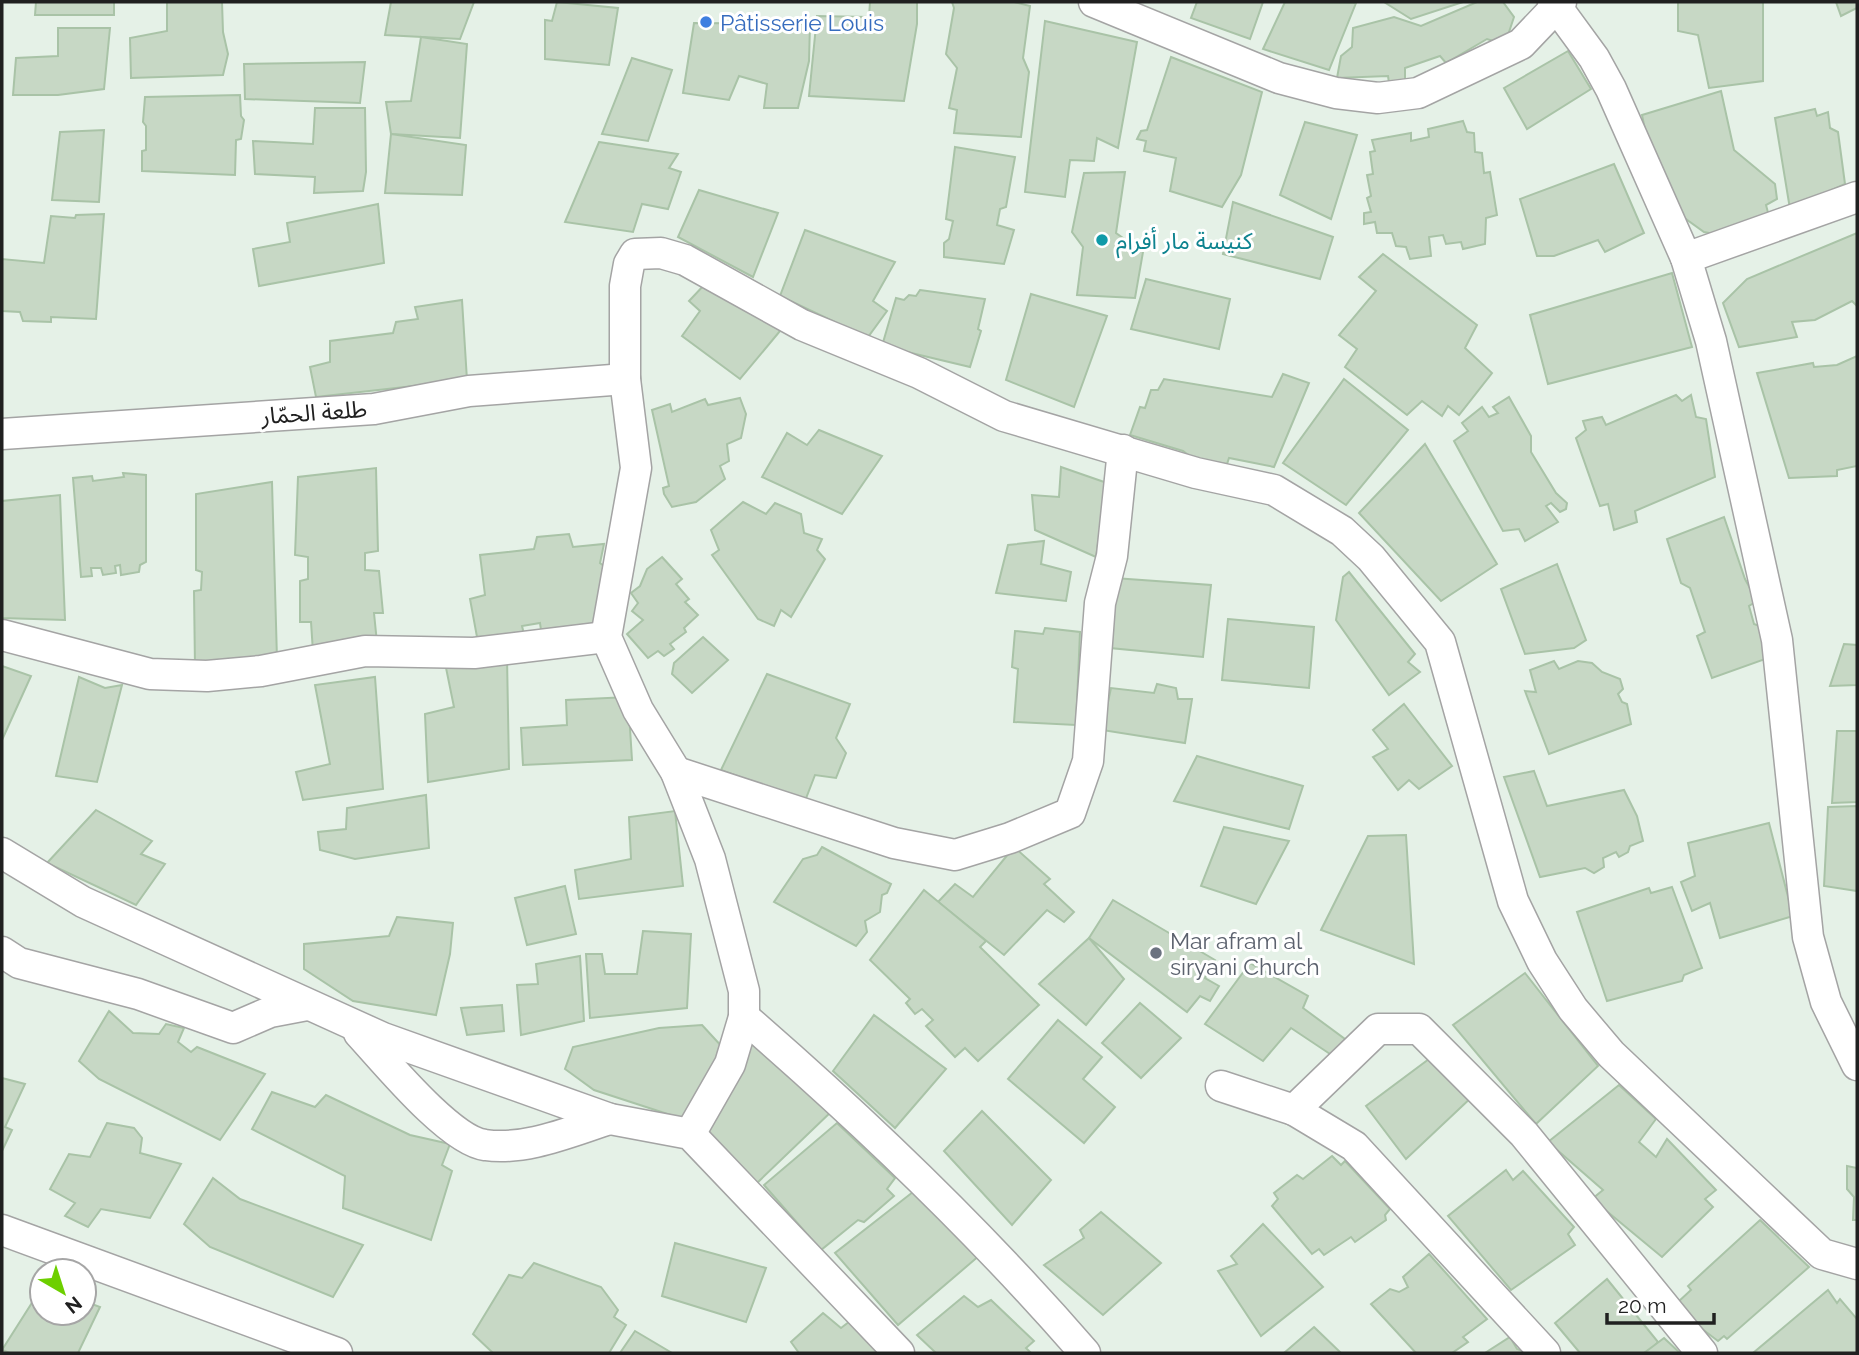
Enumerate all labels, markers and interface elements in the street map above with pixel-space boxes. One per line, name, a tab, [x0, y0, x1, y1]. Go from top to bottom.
place label: Pâtisserie Louis	[720, 9, 884, 36]
marker: Pâtisserie Louis	[698, 14, 714, 30]
place label: كنيسة مار أفرام	[1116, 227, 1253, 259]
marker: كنيسة مار أفرام	[1094, 232, 1110, 248]
street label: طلعة الحمّار	[259, 395, 368, 430]
place label: Mar afram al siryani Church	[1170, 927, 1320, 980]
marker: Mar afram al siryani Church	[1148, 945, 1164, 961]
north arrow	[28, 1257, 98, 1327]
scale bar	[1607, 1282, 1714, 1326]
text: N	[61, 1292, 86, 1318]
text: 20 m	[1618, 1293, 1666, 1318]

